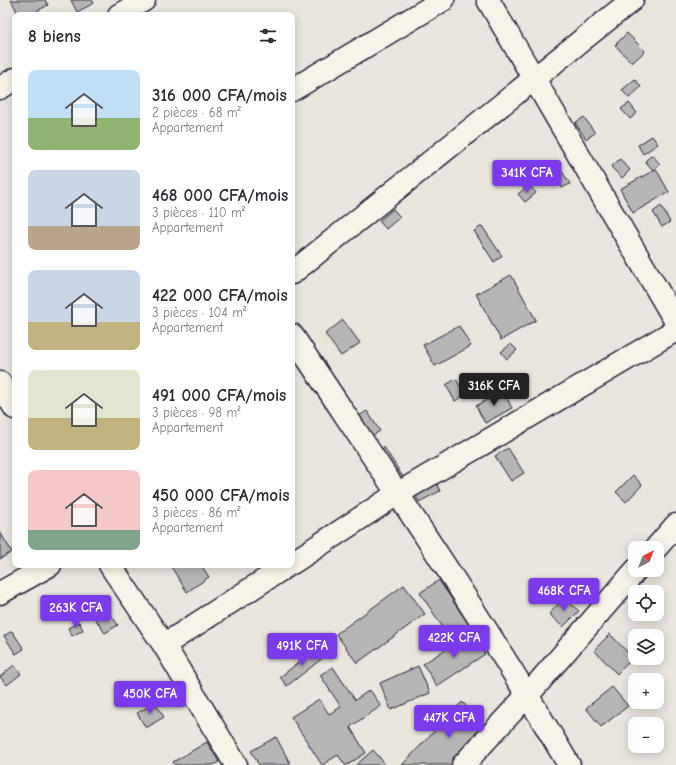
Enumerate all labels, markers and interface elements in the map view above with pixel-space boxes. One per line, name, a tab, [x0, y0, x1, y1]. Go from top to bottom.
icon: filters	[257, 25, 279, 47]
text: 8 biens	[28, 27, 81, 46]
icon: home	[60, 86, 108, 134]
text: 316 000 CFA/mois	[152, 86, 287, 105]
text: 2 pièces · 68 m²	[152, 105, 241, 120]
text: Appartement	[152, 120, 223, 135]
pin: 341K CFA	[486, 160, 568, 194]
text: 341K CFA	[501, 165, 553, 180]
icon: home	[60, 186, 108, 234]
text: 468 000 CFA/mois	[152, 186, 288, 205]
text: 3 pièces · 110 m²	[152, 205, 245, 220]
text: Appartement	[152, 220, 223, 235]
icon: home	[60, 286, 108, 334]
text: 422 000 CFA/mois	[152, 286, 288, 305]
text: 3 pièces · 104 m²	[152, 305, 246, 320]
text: Appartement	[152, 320, 223, 335]
pin: 316K CFA	[453, 373, 535, 407]
text: 316K CFA	[468, 378, 520, 393]
icon: home	[60, 386, 108, 434]
text: 491 000 CFA/mois	[152, 386, 286, 405]
text: 3 pièces · 98 m²	[152, 405, 240, 420]
text: Appartement	[152, 420, 223, 435]
icon: home	[60, 486, 108, 534]
text: 450 000 CFA/mois	[152, 486, 290, 505]
text: 3 pièces · 86 m²	[152, 505, 241, 520]
text: Appartement	[152, 520, 223, 535]
north arrow	[628, 541, 664, 577]
map controls	[628, 541, 664, 753]
pin: 468K CFA	[523, 578, 605, 612]
text: 468K CFA	[537, 583, 591, 598]
button: locate	[628, 585, 664, 621]
pin: 263K CFA	[35, 595, 117, 629]
text: 263K CFA	[49, 600, 103, 615]
pin: 422K CFA	[413, 625, 495, 659]
button: layers	[628, 629, 664, 665]
text: 422K CFA	[428, 630, 480, 645]
pin: 491K CFA	[261, 633, 343, 667]
text: 491K CFA	[276, 638, 328, 653]
button: +	[628, 673, 664, 709]
pin: 450K CFA	[109, 681, 191, 715]
text: 450K CFA	[123, 686, 177, 701]
pin: 447K CFA	[408, 705, 490, 739]
text: 447K CFA	[423, 710, 475, 725]
button: −	[628, 717, 664, 753]

